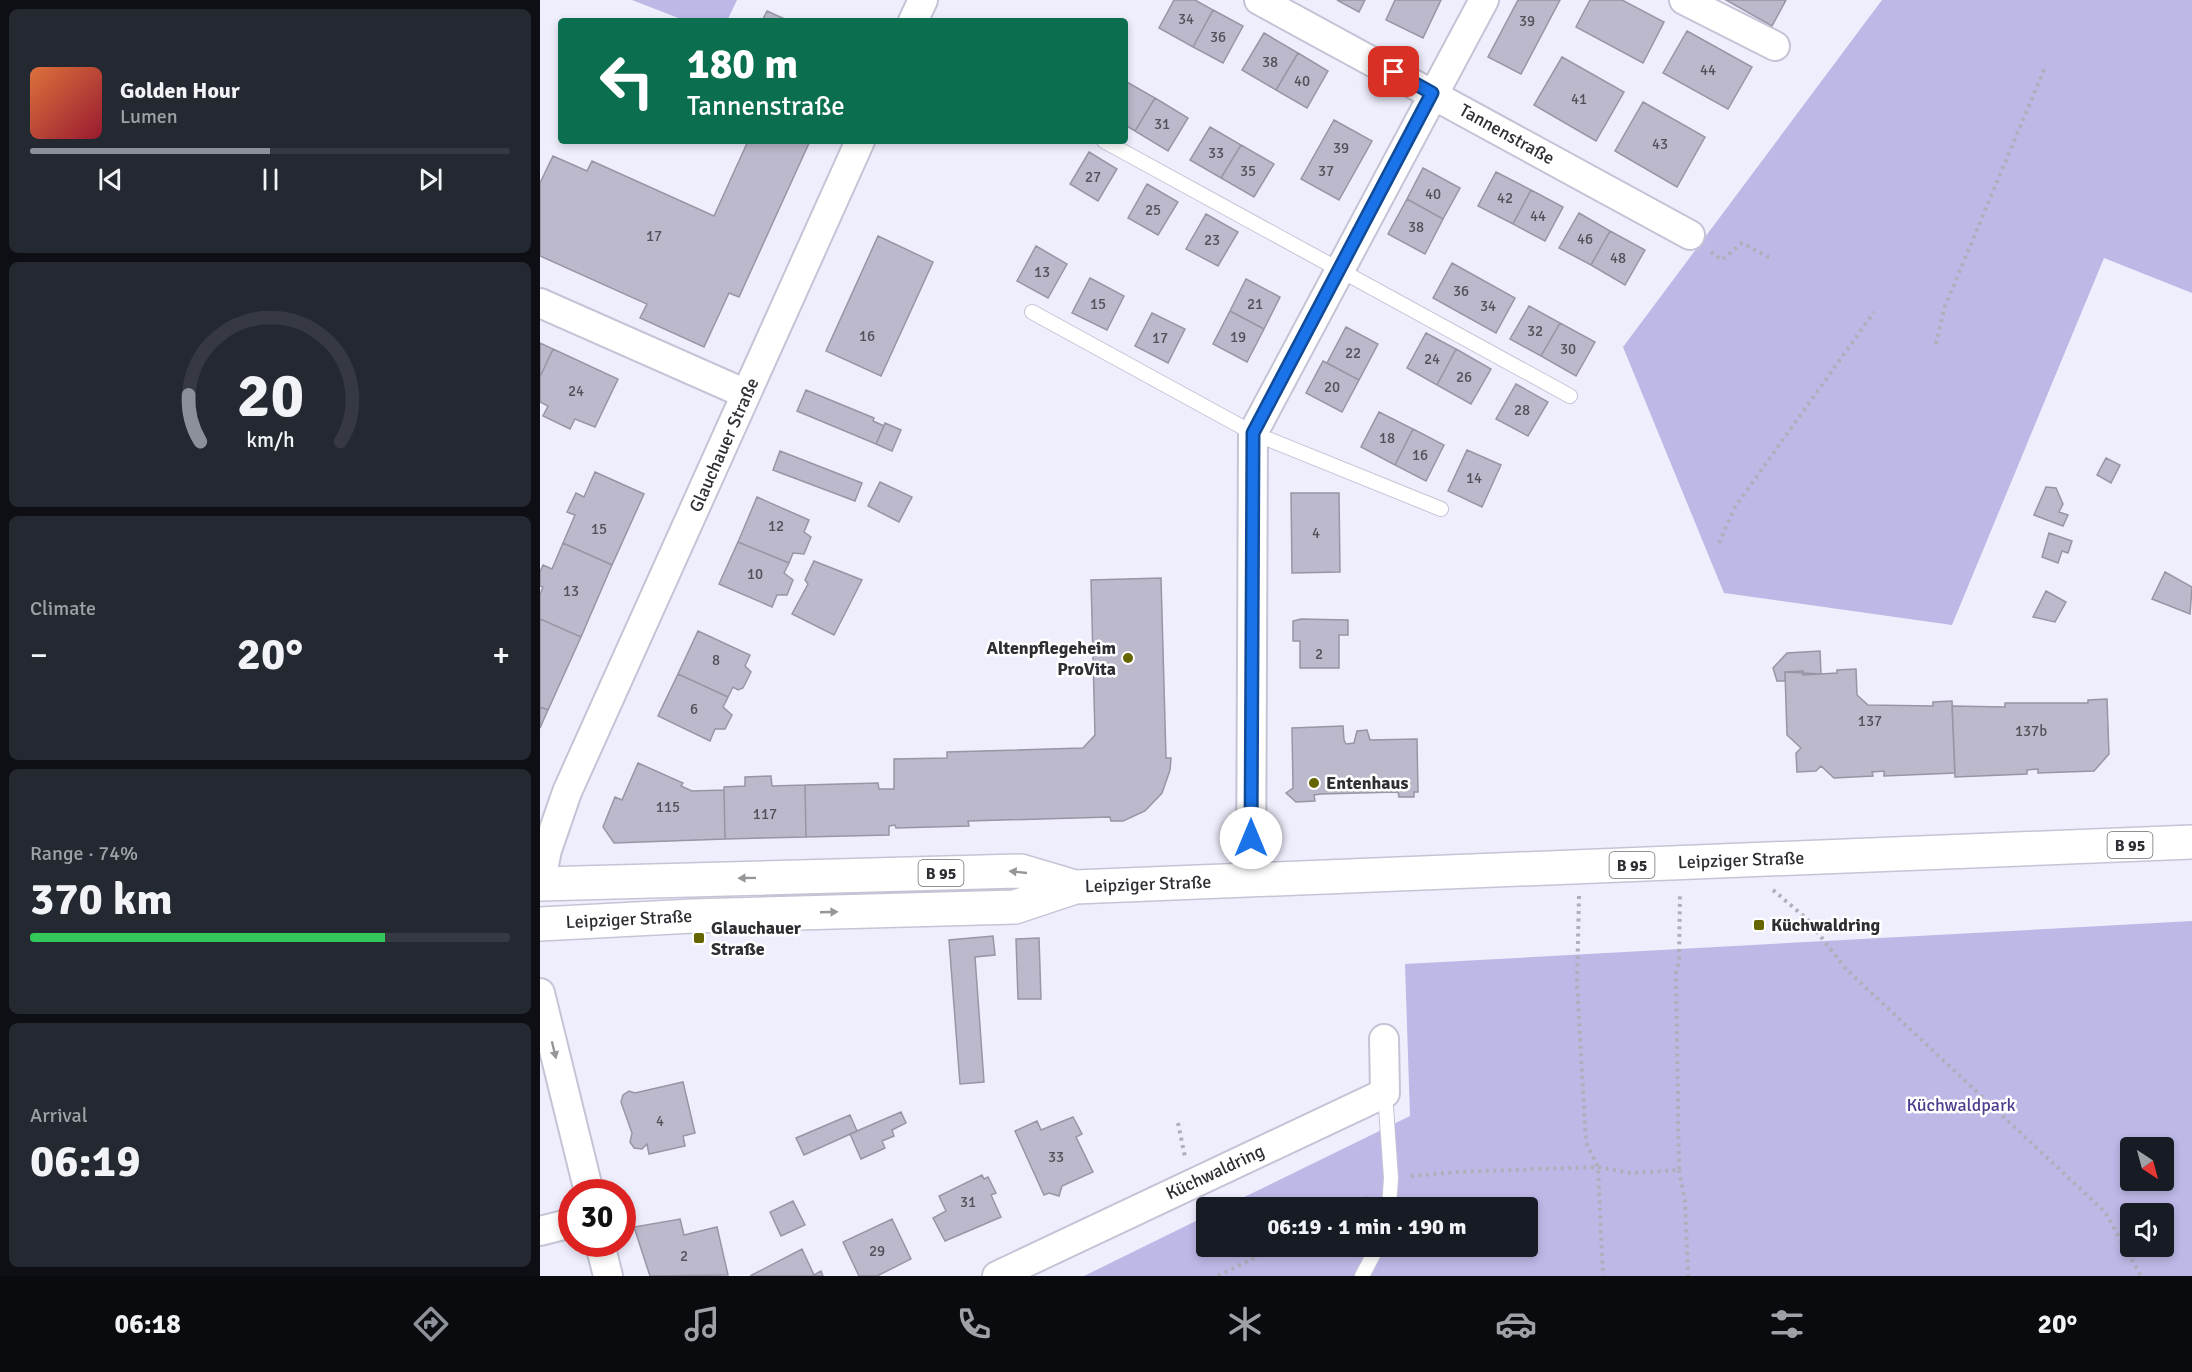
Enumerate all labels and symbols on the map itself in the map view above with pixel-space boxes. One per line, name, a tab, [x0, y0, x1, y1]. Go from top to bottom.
house number: 34	[1178, 10, 1194, 28]
house number: 39	[1519, 12, 1535, 30]
house number: 36	[1210, 28, 1226, 46]
pin	[1368, 46, 1419, 97]
house number: 38	[1262, 53, 1278, 71]
house number: 44	[1700, 61, 1716, 79]
house number: 40	[1294, 72, 1310, 90]
house number: 41	[1571, 90, 1587, 108]
street label: Tannenstraße	[1456, 99, 1558, 169]
house number: 31	[1154, 115, 1170, 133]
house number: 43	[1652, 135, 1668, 153]
house number: 39	[1333, 139, 1349, 157]
house number: 33	[1208, 144, 1224, 162]
house number: 35	[1240, 162, 1256, 180]
house number: 37	[1318, 162, 1334, 180]
house number: 27	[1085, 168, 1101, 186]
house number: 40	[1425, 185, 1441, 203]
house number: 42	[1497, 189, 1513, 207]
house number: 25	[1145, 201, 1161, 219]
house number: 44	[1530, 207, 1546, 225]
house number: 38	[1408, 218, 1424, 236]
house number: 17	[646, 227, 662, 245]
house number: 46	[1577, 230, 1593, 248]
house number: 23	[1204, 231, 1220, 249]
house number: 48	[1610, 249, 1626, 267]
house number: 13	[1034, 263, 1050, 281]
house number: 36	[1453, 282, 1469, 300]
house number: 15	[1090, 295, 1106, 313]
house number: 21	[1247, 295, 1263, 313]
house number: 34	[1480, 297, 1496, 315]
house number: 32	[1527, 322, 1543, 340]
house number: 16	[859, 327, 875, 345]
house number: 19	[1230, 328, 1246, 346]
house number: 17	[1152, 329, 1168, 347]
house number: 30	[1560, 340, 1576, 358]
house number: 22	[1345, 344, 1361, 362]
house number: 24	[1424, 350, 1440, 368]
house number: 26	[1456, 368, 1472, 386]
street label: Glauchauer Straße	[684, 374, 764, 516]
house number: 20	[1324, 378, 1340, 396]
house number: 24	[568, 382, 584, 400]
house number: 28	[1514, 401, 1530, 419]
house number: 18	[1379, 429, 1395, 447]
house number: 16	[1412, 446, 1428, 464]
house number: 14	[1466, 469, 1482, 487]
house number: 12	[768, 517, 784, 535]
house number: 15	[591, 520, 607, 538]
house number: 4	[1312, 524, 1320, 542]
house number: 10	[747, 565, 763, 583]
house number: 13	[563, 582, 579, 600]
place label: Altenpflegeheim ProVita	[987, 637, 1116, 680]
house number: 2	[1315, 645, 1323, 663]
house number: 8	[712, 651, 720, 669]
marker: Altenpflegeheim ProVita	[1121, 651, 1135, 665]
house number: 6	[690, 700, 698, 718]
house number: 137	[1858, 712, 1882, 730]
house number: 137b	[2015, 722, 2047, 740]
place label: Entenhaus	[1326, 772, 1408, 794]
marker: Entenhaus	[1307, 776, 1321, 790]
house number: 115	[656, 798, 680, 816]
house number: 117	[753, 805, 777, 823]
position arrow	[1219, 806, 1283, 870]
road number: B 95	[2108, 832, 2152, 858]
street label: Leipziger Straße	[1677, 847, 1805, 873]
road number: B 95	[1610, 852, 1654, 878]
road number: B 95	[918, 860, 964, 886]
one-way arrow	[1009, 867, 1028, 877]
street label: Leipziger Straße	[1084, 871, 1212, 897]
one-way arrow	[737, 873, 756, 882]
street label: Leipziger Straße	[565, 905, 693, 933]
one-way arrow	[820, 907, 839, 917]
place label: Küchwaldring	[1771, 914, 1881, 936]
place label: Glauchauer Straße	[711, 917, 802, 960]
marker: Küchwaldring	[1752, 918, 1766, 932]
marker: Glauchauer Straße	[692, 931, 706, 945]
one-way arrow	[549, 1040, 559, 1059]
park label: Küchwaldpark	[1906, 1094, 2016, 1116]
house number: 4	[656, 1112, 664, 1130]
north arrow	[2120, 1137, 2174, 1191]
street label: Küchwaldring	[1162, 1140, 1268, 1204]
house number: 33	[1048, 1148, 1064, 1166]
speed limit sign: 30	[558, 1179, 636, 1257]
house number: 31	[960, 1193, 976, 1211]
house number: 29	[869, 1242, 885, 1260]
house number: 2	[680, 1247, 688, 1265]

